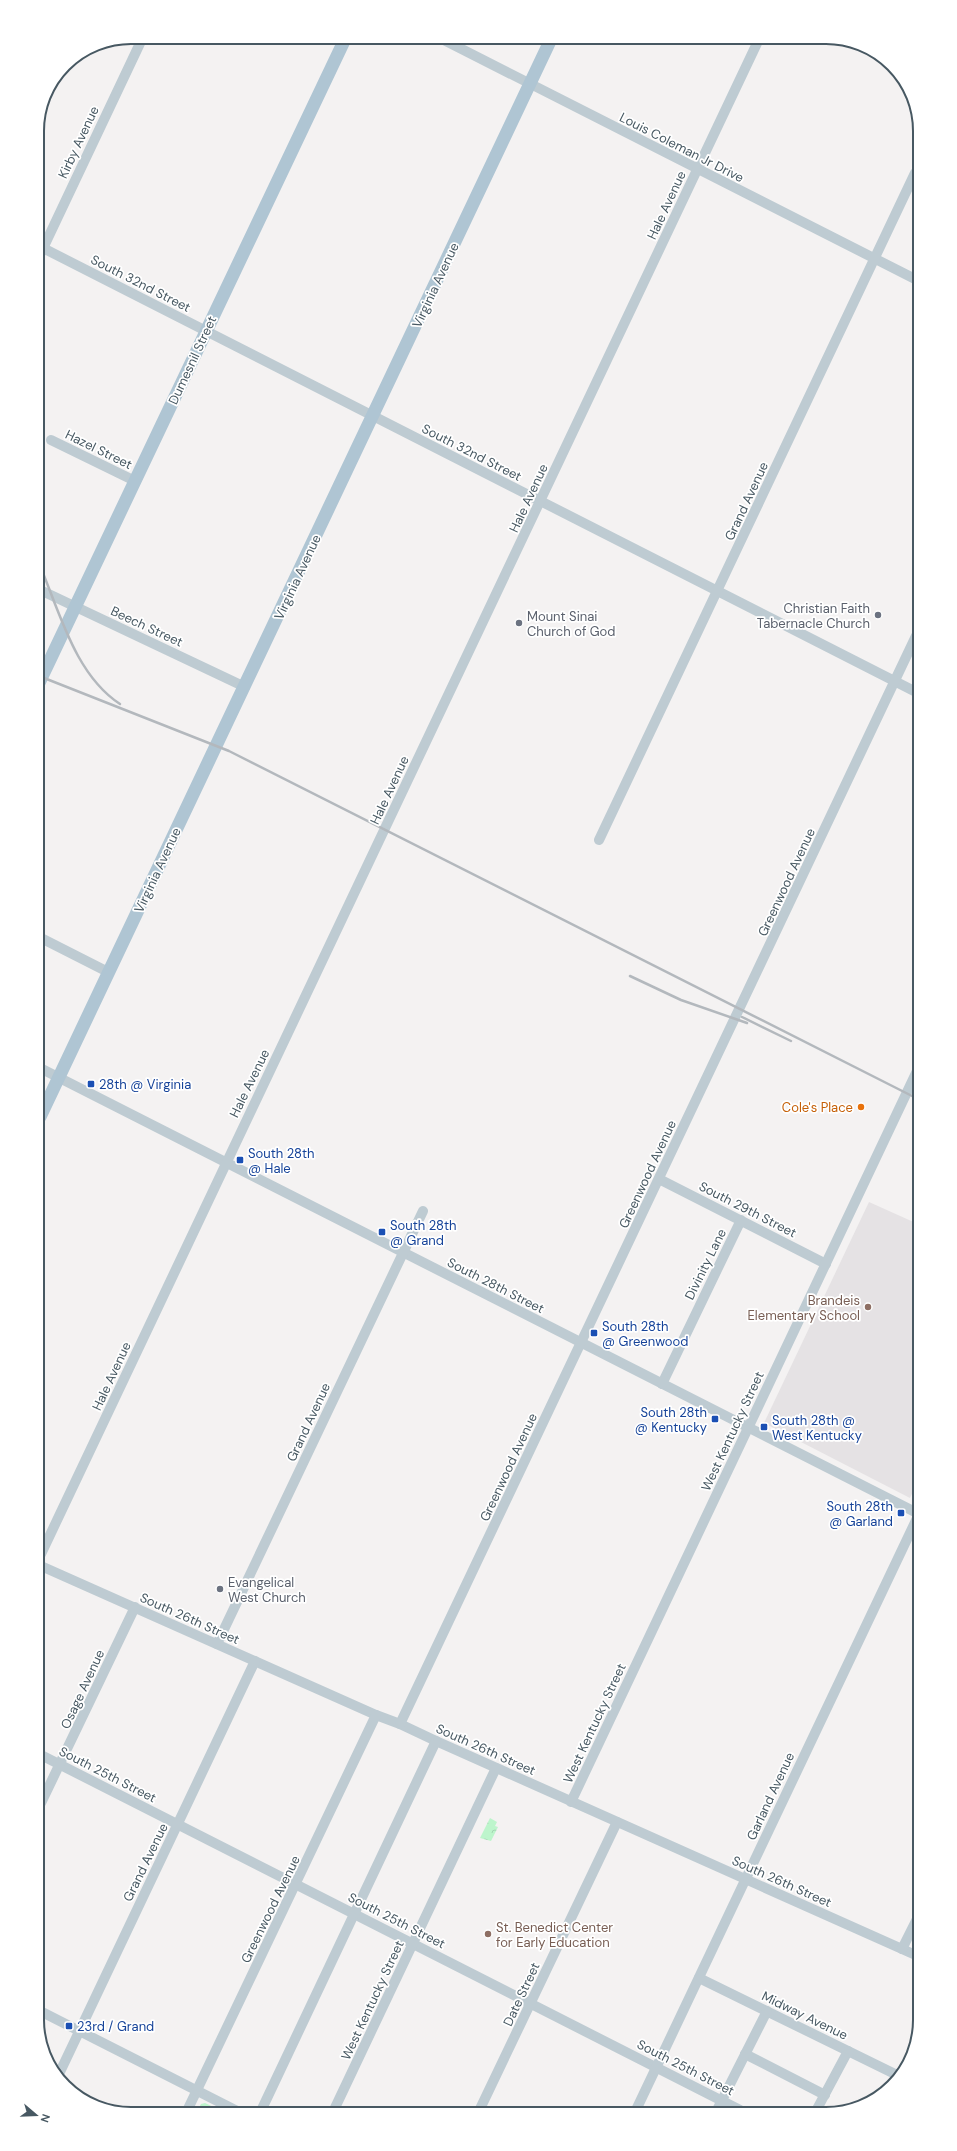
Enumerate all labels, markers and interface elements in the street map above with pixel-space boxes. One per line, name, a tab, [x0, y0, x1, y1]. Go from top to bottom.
street label: Kirby Avenue	[54, 103, 103, 181]
street label: Louis Coleman Jr Drive	[617, 109, 747, 186]
street label: Hale Avenue	[643, 168, 690, 242]
street label: Virginia Avenue	[408, 240, 463, 331]
street label: South 32nd Street	[88, 251, 194, 316]
street label: Dumesnil Street	[165, 313, 220, 407]
street label: South 32nd Street	[419, 420, 525, 485]
street label: Hazel Street	[62, 426, 135, 473]
street label: Grand Avenue	[721, 459, 772, 543]
street label: Hale Avenue	[505, 461, 552, 535]
street label: Virginia Avenue	[270, 532, 325, 623]
place label: Christian Faith Tabernacle Church	[757, 600, 870, 632]
street label: Beech Street	[108, 602, 186, 651]
place label: Mount Sinai Church of God	[527, 608, 615, 640]
marker: Christian Faith Tabernacle Church	[873, 610, 883, 620]
marker: Mount Sinai Church of God	[514, 618, 524, 628]
street label: Hale Avenue	[366, 753, 413, 827]
street label: Virginia Avenue	[130, 825, 185, 916]
street label: Greenwood Avenue	[754, 825, 819, 939]
street label: Hale Avenue	[226, 1046, 273, 1120]
place label: 28th @ Virginia	[99, 1076, 191, 1093]
marker: 28th @ Virginia	[86, 1079, 96, 1089]
place label: Cole's Place	[782, 1099, 853, 1116]
marker: Cole's Place	[856, 1102, 866, 1112]
street label: Greenwood Avenue	[615, 1117, 680, 1231]
place label: South 28th @ Hale	[248, 1145, 314, 1177]
marker: South 28th @ Hale	[235, 1155, 245, 1165]
street label: South 29th Street	[696, 1178, 799, 1241]
place label: South 28th @ Grand	[390, 1217, 456, 1249]
street label: Divinity Lane	[681, 1226, 730, 1303]
marker: South 28th @ Grand	[377, 1227, 387, 1237]
street label: South 28th Street	[444, 1254, 547, 1317]
place label: Brandeis Elementary School	[748, 1292, 860, 1324]
marker: Brandeis Elementary School	[863, 1302, 873, 1312]
place label: South 28th @ Greenwood	[602, 1318, 688, 1350]
marker: South 28th @ Greenwood	[589, 1328, 599, 1338]
street label: Hale Avenue	[88, 1339, 135, 1413]
street label: West Kentucky Street	[697, 1369, 768, 1494]
street label: Grand Avenue	[283, 1380, 334, 1464]
place label: South 28th @ Kentucky	[635, 1404, 707, 1436]
street label: Greenwood Avenue	[476, 1410, 541, 1524]
place label: South 28th @ West Kentucky	[772, 1412, 862, 1444]
marker: South 28th @ Kentucky	[710, 1414, 720, 1424]
marker: South 28th @ West Kentucky	[759, 1422, 769, 1432]
place label: South 28th @ Garland	[827, 1498, 893, 1530]
marker: South 28th @ Garland	[896, 1508, 906, 1518]
place label: Evangelical West Church	[228, 1574, 306, 1606]
marker: Evangelical West Church	[215, 1584, 225, 1594]
street label: South 26th Street	[137, 1589, 242, 1648]
street label: Osage Avenue	[57, 1647, 108, 1732]
street label: West Kentucky Street	[559, 1661, 630, 1786]
street label: South 26th Street	[433, 1720, 538, 1779]
street label: South 25th Street	[56, 1743, 159, 1806]
street label: Garland Avenue	[743, 1750, 798, 1843]
street label: Grand Avenue	[119, 1820, 172, 1904]
street label: South 26th Street	[729, 1852, 834, 1911]
street label: Greenwood Avenue	[237, 1853, 304, 1966]
street label: South 25th Street	[345, 1889, 448, 1952]
place label: St. Benedict Center for Early Education	[496, 1919, 613, 1951]
marker: St. Benedict Center for Early Education	[483, 1929, 493, 1939]
street label: West Kentucky Street	[337, 1938, 408, 2063]
street label: Date Street	[499, 1960, 544, 2029]
street label: Midway Avenue	[759, 1987, 851, 2044]
place label: 23rd / Grand	[77, 2018, 154, 2035]
marker: 23rd / Grand	[64, 2021, 74, 2031]
street label: South 25th Street	[634, 2036, 737, 2099]
north arrow	[16, 2095, 56, 2135]
text: N	[38, 2112, 53, 2124]

